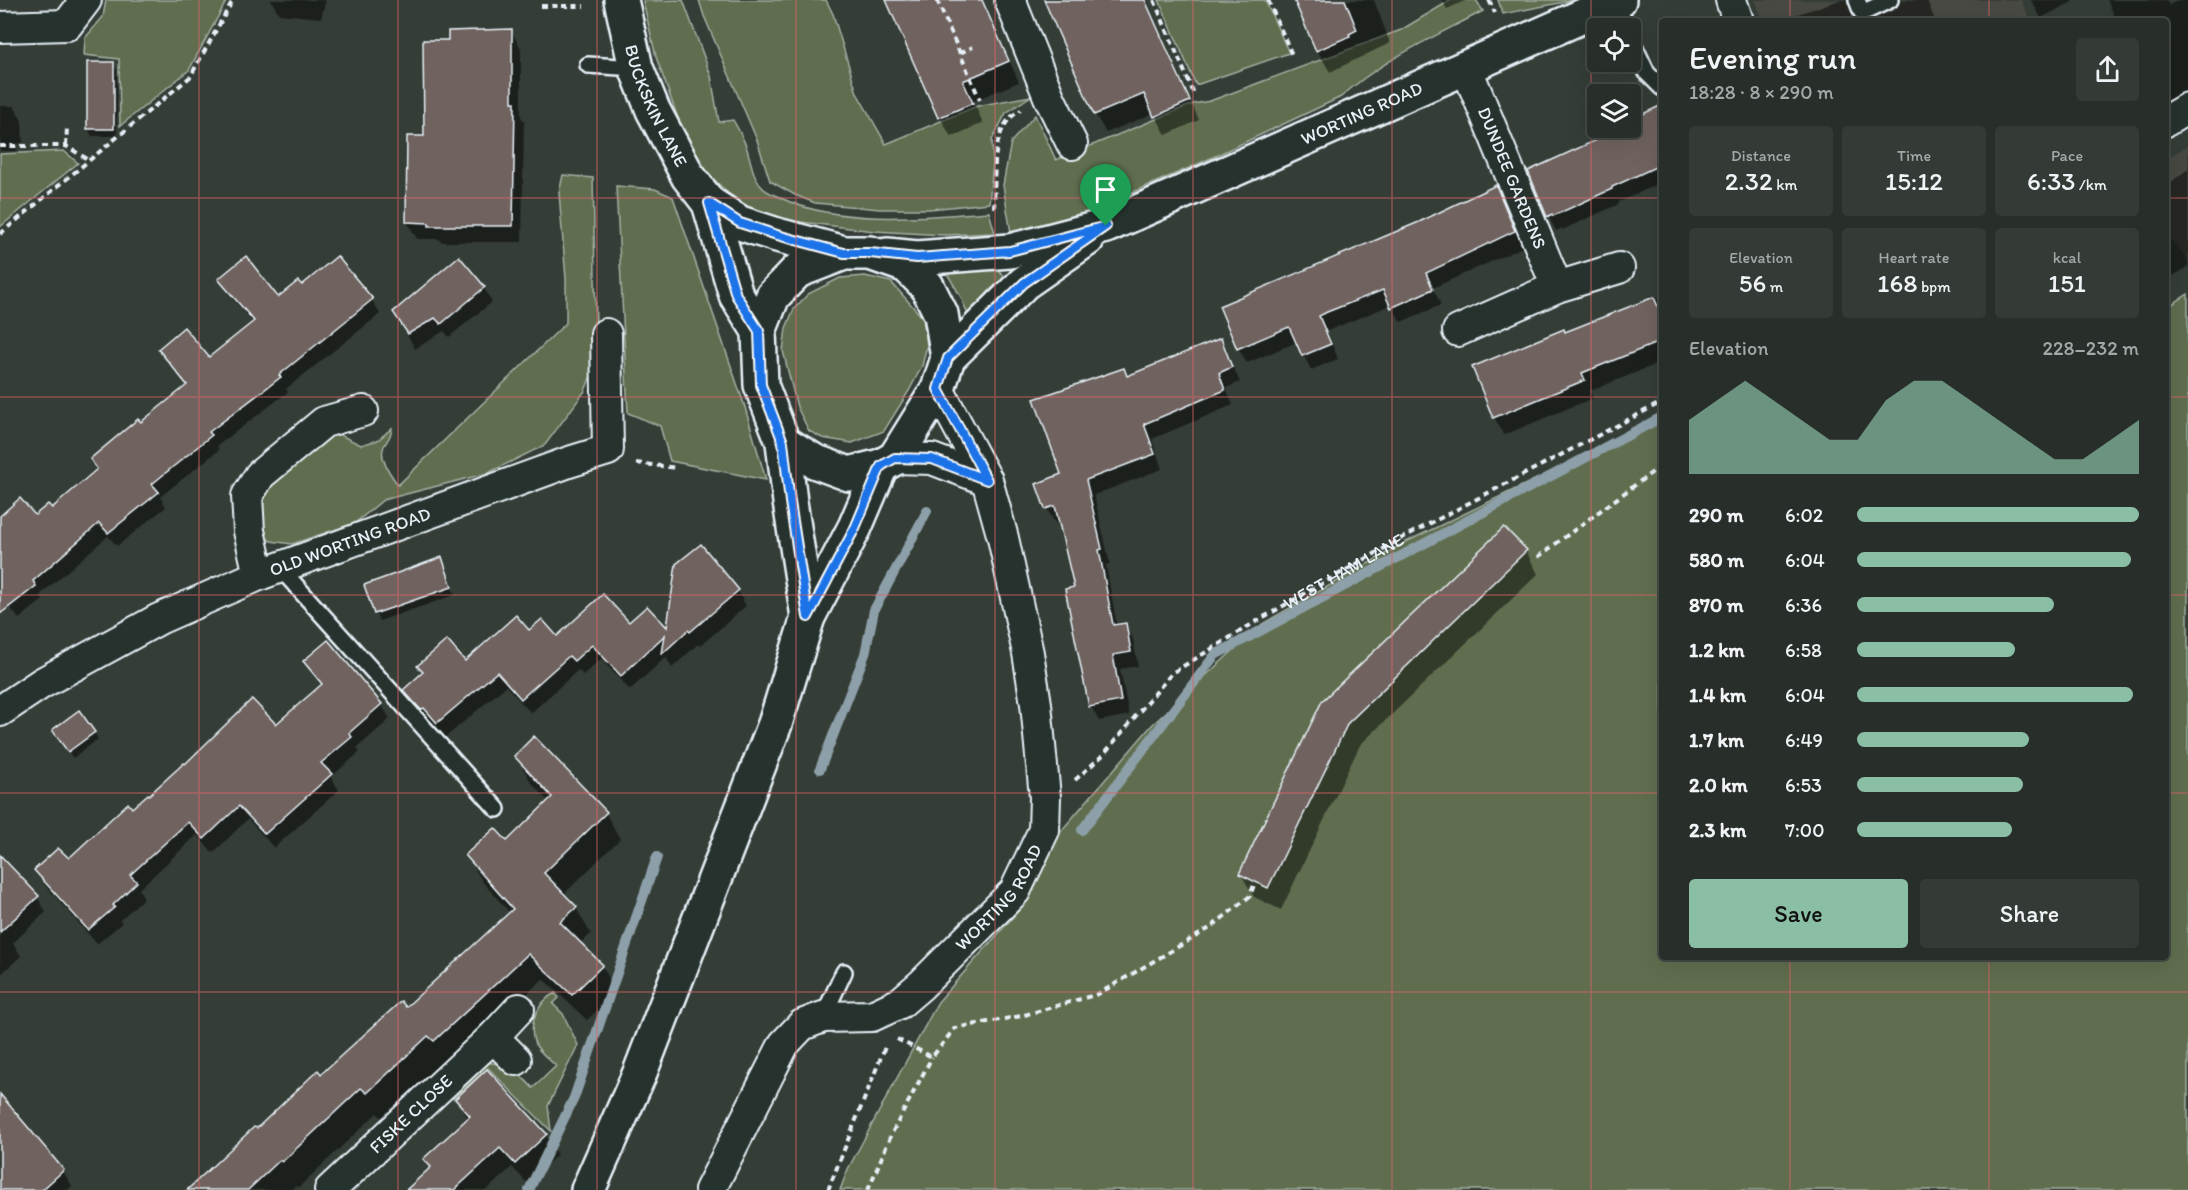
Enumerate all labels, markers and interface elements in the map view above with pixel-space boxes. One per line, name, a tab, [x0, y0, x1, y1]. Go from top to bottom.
map controls	[1587, 18, 1641, 138]
button: locate	[1587, 18, 1641, 72]
text: Evening run	[1689, 38, 1856, 77]
button: share	[2076, 38, 2139, 101]
street label: BUCKSKIN LANE	[620, 43, 692, 171]
street label: WORTING ROAD	[1298, 77, 1426, 150]
text: 18:28 · 8 × 290 m	[1689, 80, 1834, 104]
button: layers	[1587, 84, 1641, 138]
street label: DUNDEE GARDENS	[1473, 104, 1551, 252]
text: Distance	[1731, 146, 1791, 165]
text: Time	[1897, 146, 1931, 165]
text: Pace	[2051, 146, 2083, 165]
pin	[1080, 164, 1131, 226]
text: 2.32	[1725, 165, 1773, 197]
text: 15:12	[1885, 165, 1943, 197]
text: 6:33	[2027, 165, 2075, 197]
icon: arrive	[1089, 173, 1122, 206]
text: km	[1773, 175, 1797, 194]
text: /km	[2075, 175, 2107, 194]
text: Elevation	[1729, 248, 1793, 267]
text: Heart rate	[1879, 248, 1949, 267]
text: kcal	[2053, 248, 2081, 267]
text: 56	[1739, 267, 1766, 299]
text: 168	[1877, 267, 1917, 299]
text: 151	[2048, 267, 2086, 299]
text: m	[1766, 277, 1783, 296]
text: bpm	[1917, 277, 1951, 296]
text: Elevation	[1689, 336, 1768, 360]
text: 228–232 m	[2043, 336, 2139, 360]
street label: OLD WORTING ROAD	[266, 502, 434, 581]
text: 290 m	[1689, 503, 1744, 527]
text: 6:02	[1785, 503, 1823, 527]
street label: WEST HAM LANE	[1279, 528, 1408, 614]
text: 580 m	[1689, 548, 1744, 572]
text: 6:04	[1785, 548, 1825, 572]
text: 870 m	[1689, 593, 1744, 617]
text: 6:36	[1785, 593, 1822, 617]
text: 1.2 km	[1689, 638, 1745, 662]
text: 6:58	[1785, 638, 1822, 662]
text: 1.4 km	[1689, 683, 1746, 707]
text: 6:04	[1785, 683, 1825, 707]
text: 1.7 km	[1689, 728, 1744, 752]
text: 6:49	[1785, 728, 1823, 752]
text: 2.0 km	[1689, 773, 1748, 797]
text: 6:53	[1785, 773, 1822, 797]
text: 2.3 km	[1689, 818, 1746, 842]
text: 7:00	[1785, 818, 1824, 842]
street label: WORTING ROAD	[951, 841, 1047, 955]
button: Save	[1689, 879, 1908, 948]
button: Share	[1920, 879, 2139, 948]
street label: FISKE CLOSE	[365, 1070, 457, 1158]

